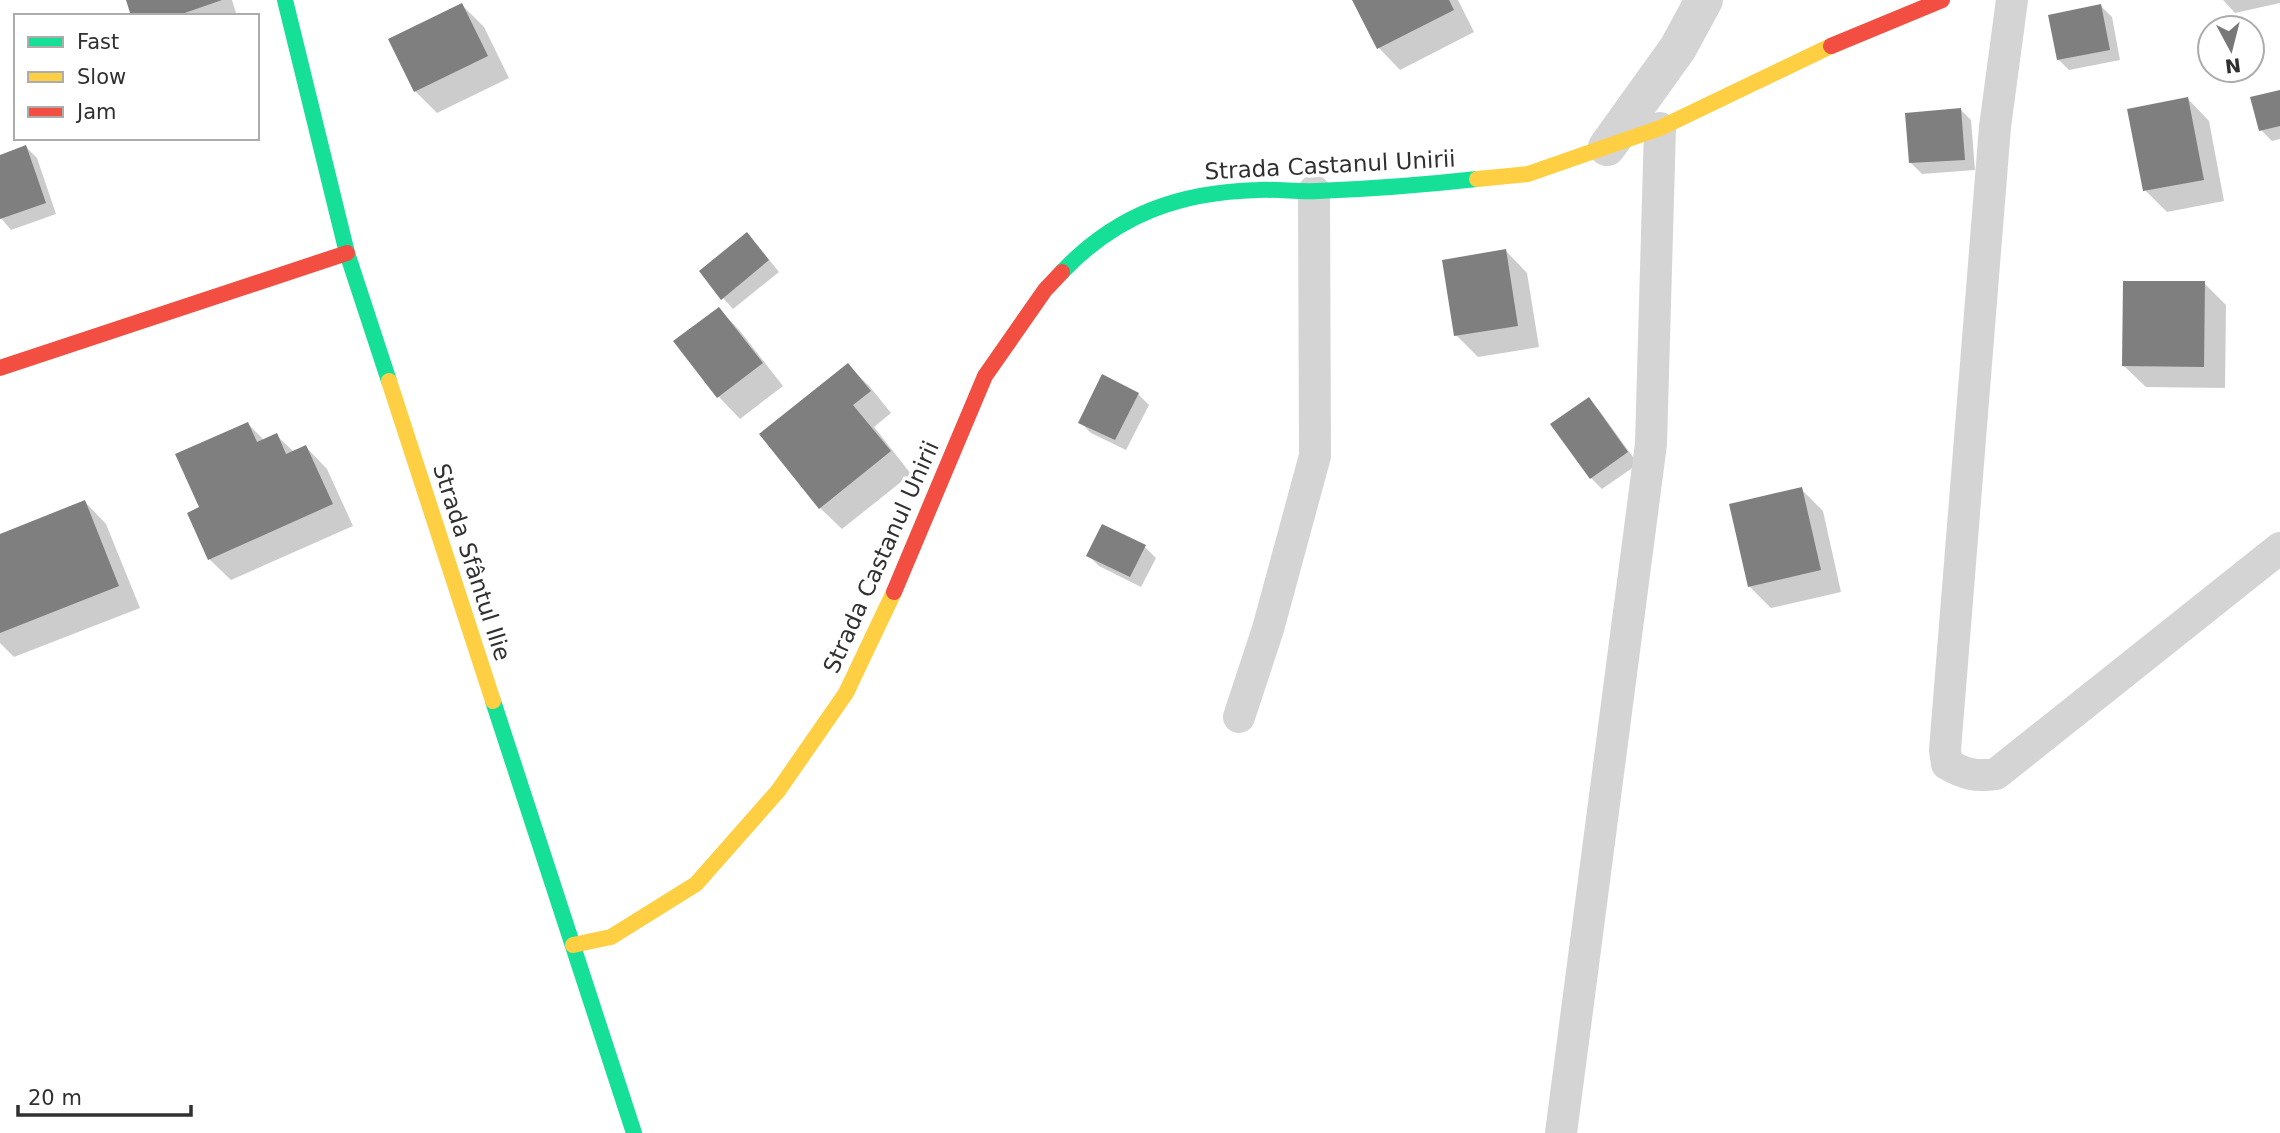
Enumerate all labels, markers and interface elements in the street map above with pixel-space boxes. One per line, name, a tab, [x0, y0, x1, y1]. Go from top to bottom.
legend	[14, 14, 259, 140]
north arrow	[2196, 14, 2266, 84]
text: Fast	[77, 30, 119, 54]
text: N	[2224, 54, 2242, 78]
text: Slow	[77, 65, 126, 89]
text: Jam	[75, 100, 117, 124]
street label: Strada Castanul Unirii	[1204, 145, 1456, 185]
street label: Strada Castanul Unirii	[818, 437, 944, 677]
street label: Strada Sfântul Ilie	[428, 460, 516, 664]
scale bar	[18, 1074, 191, 1118]
text: 20 m	[28, 1086, 82, 1110]

